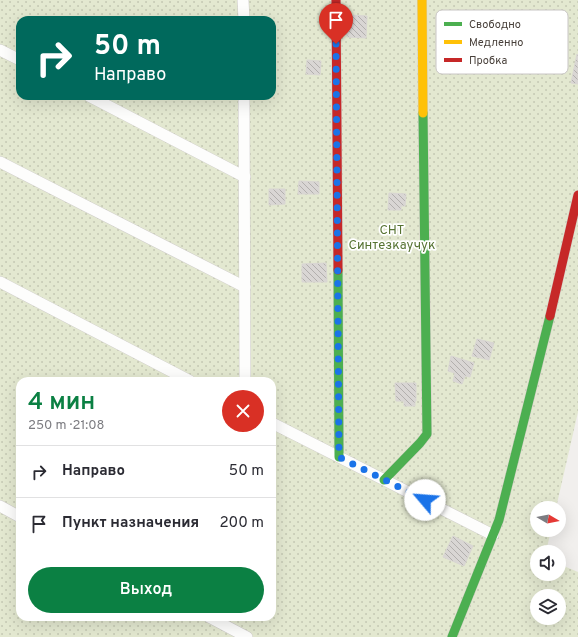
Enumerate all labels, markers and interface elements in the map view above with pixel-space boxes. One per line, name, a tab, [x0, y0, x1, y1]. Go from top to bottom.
pin	[319, 3, 353, 44]
icon: arrive	[325, 9, 347, 31]
legend	[436, 10, 568, 74]
text: Свободно	[469, 18, 521, 32]
text: 50 m	[94, 29, 161, 65]
icon: right	[28, 32, 80, 84]
text: Медленно	[469, 36, 523, 50]
text: Пробка	[469, 54, 508, 68]
text: Направо	[94, 64, 166, 87]
park label: СНТ Синтезкаучук	[348, 223, 436, 254]
text: 4 мин	[28, 388, 95, 418]
button: close	[222, 390, 264, 432]
text: 250 m · 21:08	[28, 418, 105, 434]
icon: right	[28, 461, 50, 483]
text: Направо	[62, 462, 125, 481]
text: 50 m	[229, 462, 264, 481]
position arrow	[404, 479, 446, 521]
north arrow	[530, 501, 566, 537]
map controls	[530, 501, 566, 625]
icon: arrive	[28, 513, 50, 535]
text: Пункт назначения	[62, 514, 199, 533]
text: 200 m	[219, 514, 264, 533]
button: sound	[530, 545, 566, 581]
button: Выход	[28, 567, 264, 613]
button: layers	[530, 589, 566, 625]

